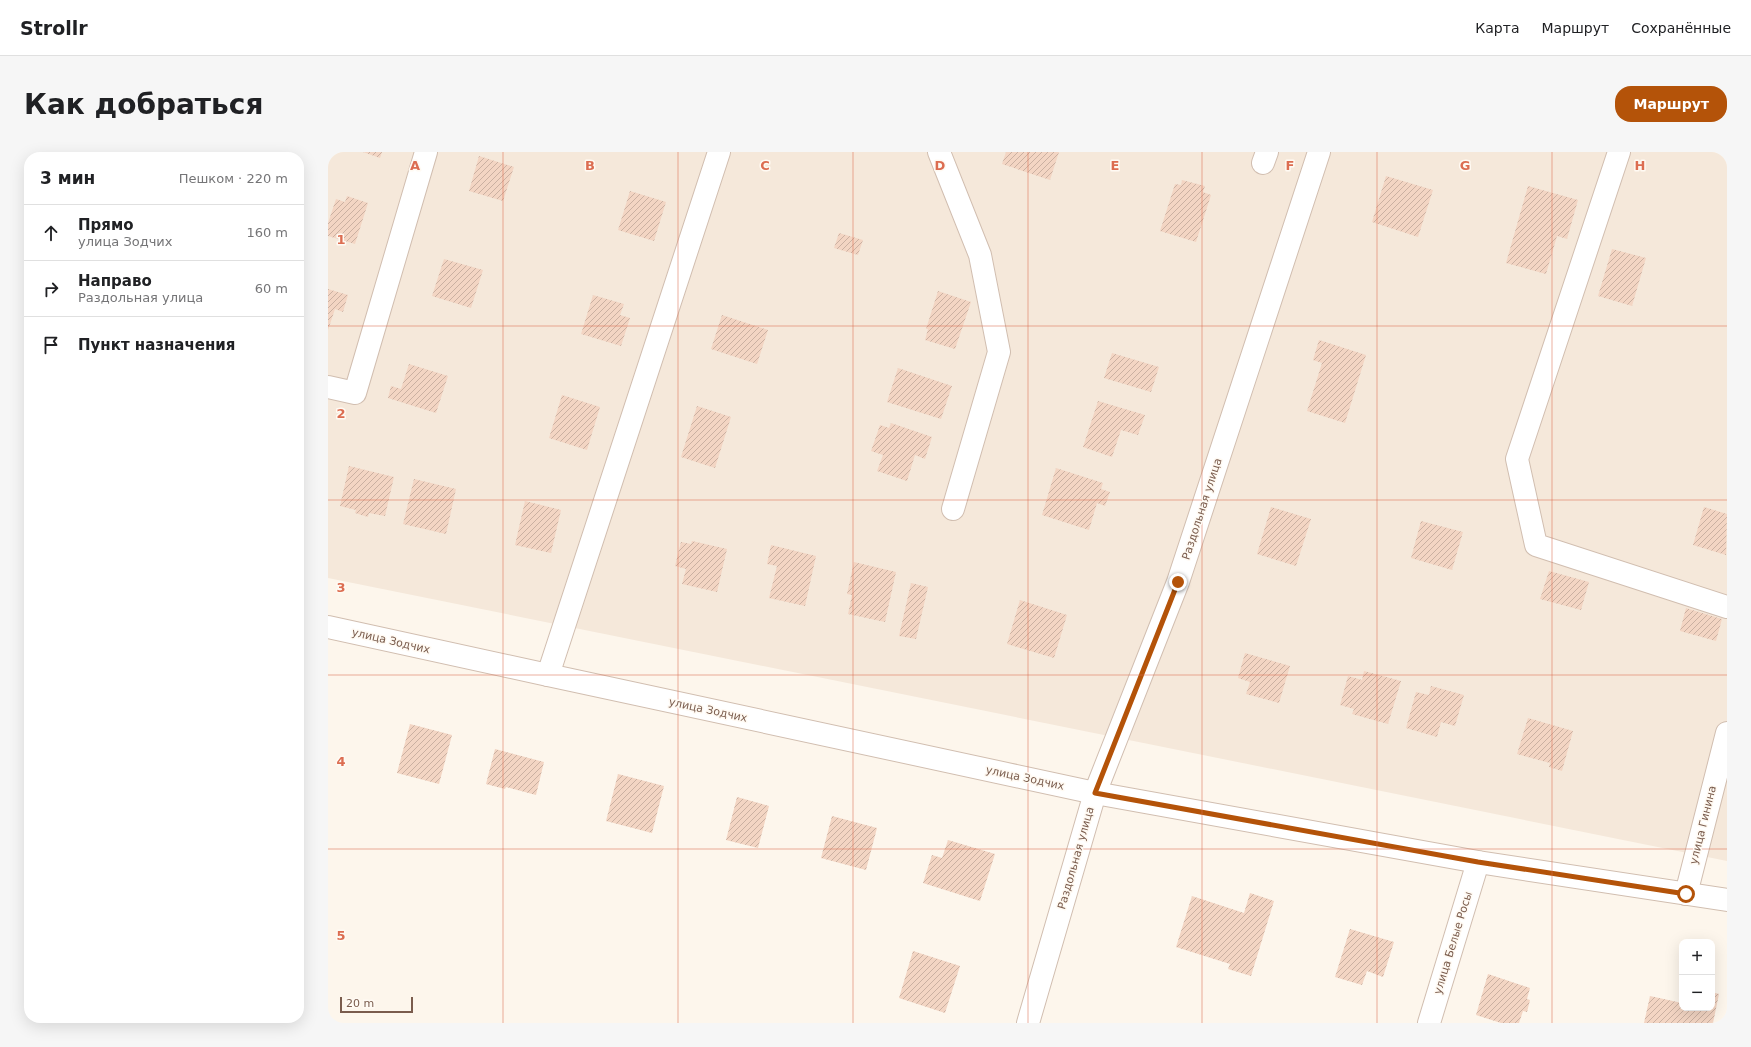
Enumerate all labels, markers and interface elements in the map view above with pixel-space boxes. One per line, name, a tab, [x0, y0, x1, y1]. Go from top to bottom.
text: Strollr	[20, 17, 88, 39]
text: Карта	[1475, 20, 1519, 36]
text: Маршрут	[1541, 20, 1609, 36]
text: Сохранённые	[1631, 20, 1731, 36]
button: Маршрут	[1615, 86, 1727, 122]
text: Как добраться	[24, 88, 263, 121]
text: A	[410, 158, 420, 173]
text: B	[585, 158, 595, 173]
text: C	[760, 158, 770, 173]
text: D	[935, 158, 946, 173]
text: E	[1111, 158, 1119, 173]
text: F	[1286, 158, 1294, 173]
text: G	[1460, 158, 1470, 173]
text: H	[1635, 158, 1645, 173]
text: 3 мин	[40, 168, 95, 188]
text: Пешком · 220 m	[179, 171, 288, 186]
text: Прямо	[78, 216, 134, 234]
icon: ahead	[40, 222, 62, 244]
text: 160 m	[246, 225, 288, 240]
text: 1	[336, 232, 346, 247]
text: улица Зодчих	[78, 234, 173, 249]
text: Направо	[78, 272, 152, 290]
icon: right	[40, 278, 62, 300]
text: 60 m	[255, 281, 288, 296]
text: Раздольная улица	[78, 290, 203, 305]
icon: arrive	[40, 334, 62, 356]
text: Пункт назначения	[78, 336, 235, 354]
text: 2	[336, 406, 346, 421]
street label: Раздольная улица	[1179, 457, 1225, 561]
route end	[1169, 573, 1187, 591]
text: 3	[336, 580, 346, 595]
street label: улица Зодчих	[351, 626, 432, 656]
street label: улица Зодчих	[668, 695, 749, 725]
text: 4	[336, 754, 346, 769]
street label: улица Зодчих	[985, 763, 1066, 793]
street label: улица Гинина	[1687, 784, 1719, 866]
street label: Раздольная улица	[1055, 805, 1097, 911]
route start	[1677, 885, 1695, 903]
street label: улица Белые Росы	[1431, 890, 1475, 996]
text: 5	[336, 928, 346, 943]
map controls	[1679, 939, 1715, 1011]
button: +	[1679, 939, 1715, 975]
button: −	[1679, 975, 1715, 1011]
scale bar	[340, 995, 413, 1014]
text: 20 m	[346, 997, 374, 1010]

